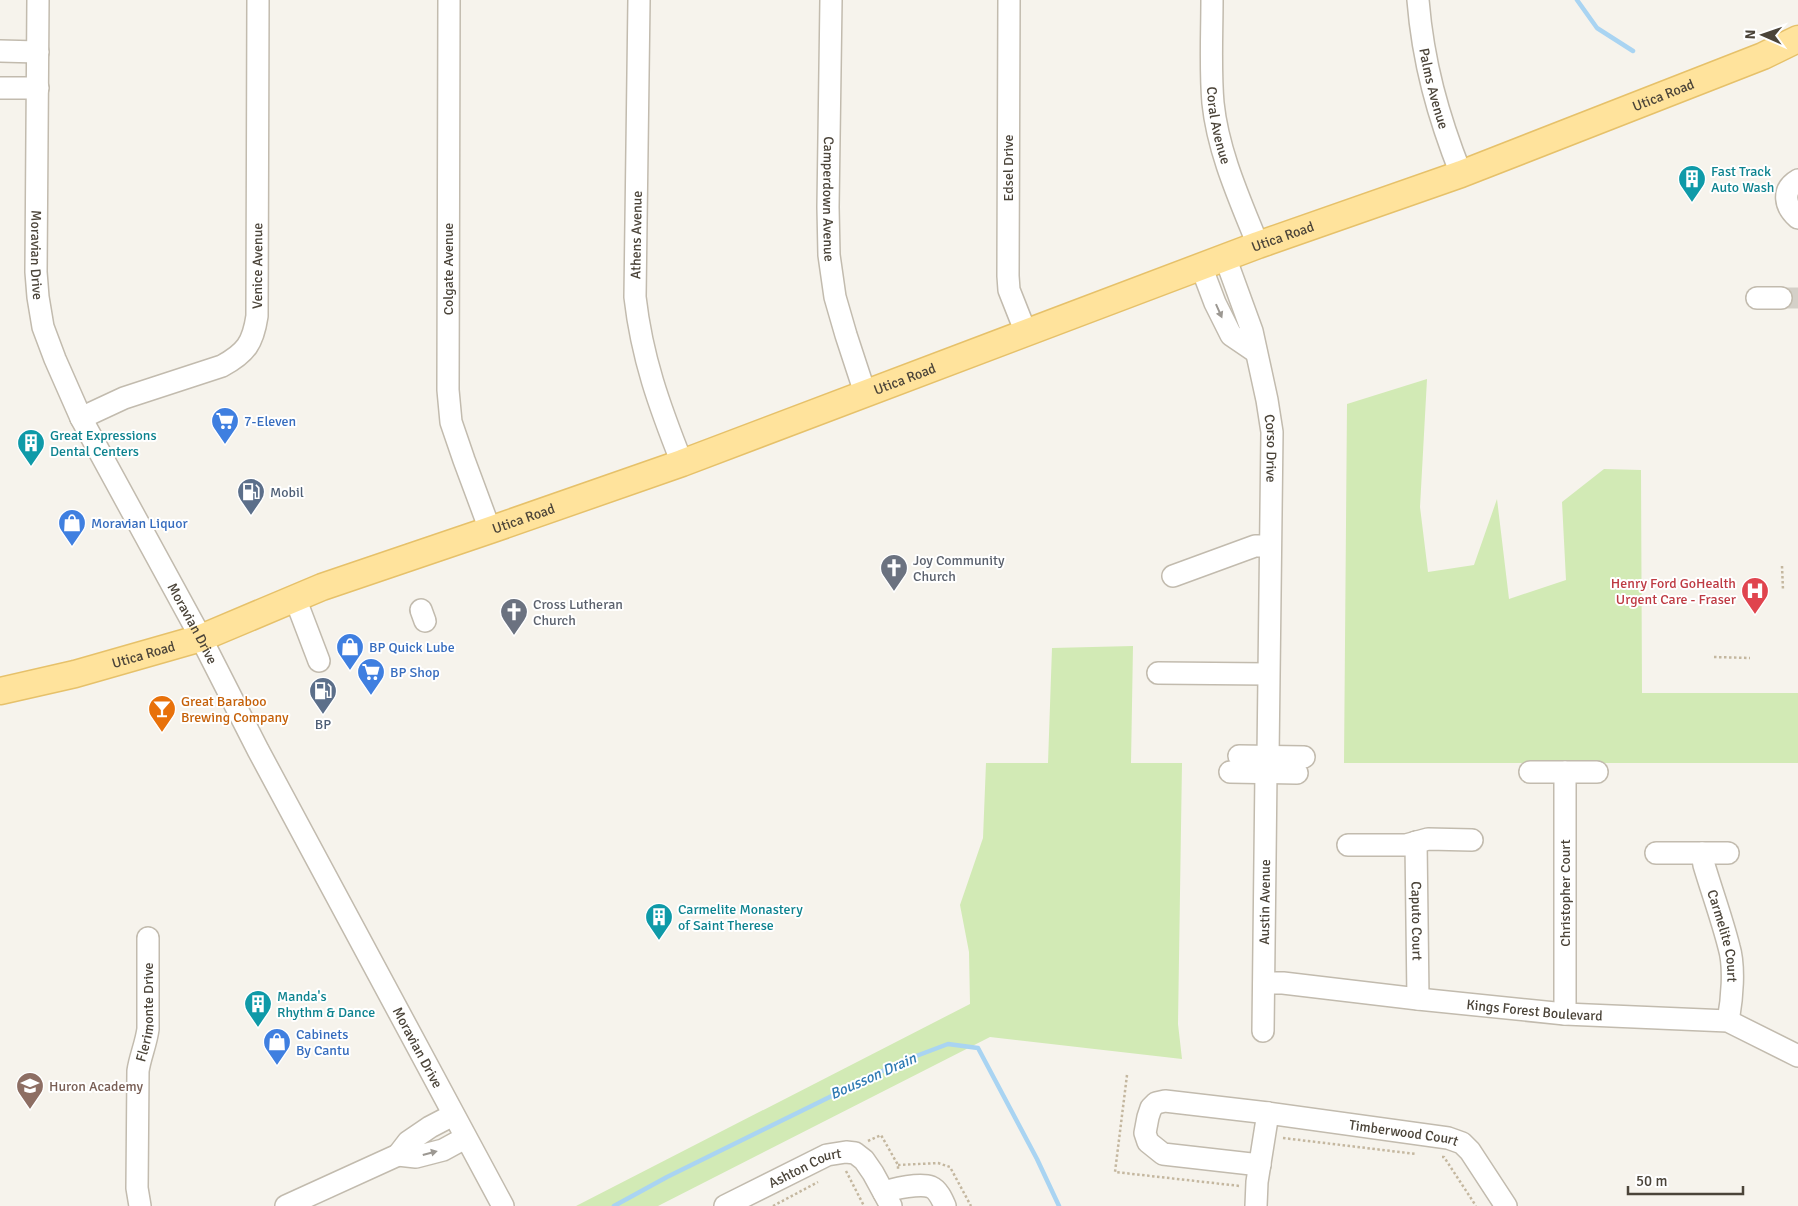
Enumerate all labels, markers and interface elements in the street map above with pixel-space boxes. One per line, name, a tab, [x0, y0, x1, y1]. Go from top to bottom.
north arrow	[1738, 10, 1788, 60]
text: N	[1742, 29, 1759, 40]
street label: Palms Avenue	[1415, 47, 1452, 131]
street label: Utica Road	[1630, 76, 1697, 115]
street label: Coral Avenue	[1203, 86, 1234, 166]
street label: Edsel Drive	[1000, 135, 1017, 201]
street label: Camperdown Avenue	[819, 136, 838, 263]
place label: Fast Track Auto Wash	[1711, 163, 1774, 196]
building icon: Fast Track Auto Wash	[1677, 164, 1707, 203]
street label: Athens Avenue	[627, 191, 646, 279]
street label: Moravian Drive	[27, 210, 46, 300]
street label: Utica Road	[1249, 218, 1316, 256]
street label: Venice Avenue	[249, 223, 266, 309]
street label: Colgate Avenue	[440, 223, 457, 315]
one-way arrow	[1216, 304, 1224, 318]
street label: Utica Road	[871, 360, 938, 399]
supermarket icon: 7-Eleven	[210, 406, 240, 445]
place label: 7-Eleven	[244, 413, 296, 430]
street label: Corso Drive	[1260, 413, 1280, 483]
place label: Great Expressions Dental Centers	[50, 427, 157, 460]
building icon: Great Expressions Dental Centers	[16, 428, 46, 467]
fuel station icon: Mobil	[236, 477, 266, 516]
place label: Mobil	[270, 484, 304, 501]
street label: Utica Road	[490, 500, 557, 538]
shop icon: Moravian Liquor	[57, 508, 87, 547]
place label: Moravian Liquor	[91, 515, 188, 532]
place label: Joy Community Church	[913, 552, 1005, 585]
church icon: Joy Community Church	[879, 553, 909, 592]
place label: Henry Ford GoHealth Urgent Care - Fraser	[1611, 575, 1737, 608]
hospital icon: Henry Ford GoHealth Urgent Care - Fraser	[1740, 576, 1770, 615]
street label: Moravian Drive	[164, 580, 221, 667]
place label: Cross Lutheran Church	[533, 596, 623, 629]
church icon: Cross Lutheran Church	[499, 597, 529, 636]
shop icon: BP Quick Lube	[335, 632, 365, 671]
street label: Utica Road	[110, 638, 177, 672]
place label: BP Quick Lube	[369, 639, 455, 656]
supermarket icon: BP Shop	[356, 657, 386, 696]
place label: BP Shop	[390, 664, 440, 681]
fuel station icon: BP	[308, 676, 338, 715]
place label: Great Baraboo Brewing Company	[181, 693, 289, 726]
bar icon: Great Baraboo Brewing Company	[147, 694, 177, 733]
place label: BP	[315, 716, 331, 733]
street label: Christopher Court	[1557, 839, 1574, 947]
street label: Austin Avenue	[1256, 859, 1274, 945]
street label: Caputo Court	[1408, 881, 1426, 961]
street label: Carmelite Court	[1703, 888, 1740, 983]
place label: Carmelite Monastery of Saint Therese	[678, 901, 803, 934]
building icon: Carmelite Monastery of Saint Therese	[644, 902, 674, 941]
street label: Flerimonte Drive	[132, 963, 158, 1064]
place label: Manda's Rhythm & Dance	[277, 988, 375, 1021]
building icon: Manda's Rhythm & Dance	[243, 989, 273, 1028]
street label: Kings Forest Boulevard	[1465, 996, 1603, 1025]
street label: Moravian Drive	[389, 1004, 446, 1091]
place label: Cabinets By Cantu	[296, 1026, 350, 1059]
shop icon: Cabinets By Cantu	[262, 1027, 292, 1066]
water label: Bousson Drain	[827, 1049, 920, 1103]
school or university icon: Huron Academy	[15, 1071, 45, 1110]
place label: Huron Academy	[49, 1078, 143, 1095]
street label: Timberwood Court	[1348, 1116, 1461, 1150]
street label: Ashton Court	[766, 1145, 843, 1192]
one-way arrow	[423, 1149, 438, 1157]
scale bar	[1628, 1164, 1743, 1196]
text: 50 m	[1636, 1172, 1667, 1190]

